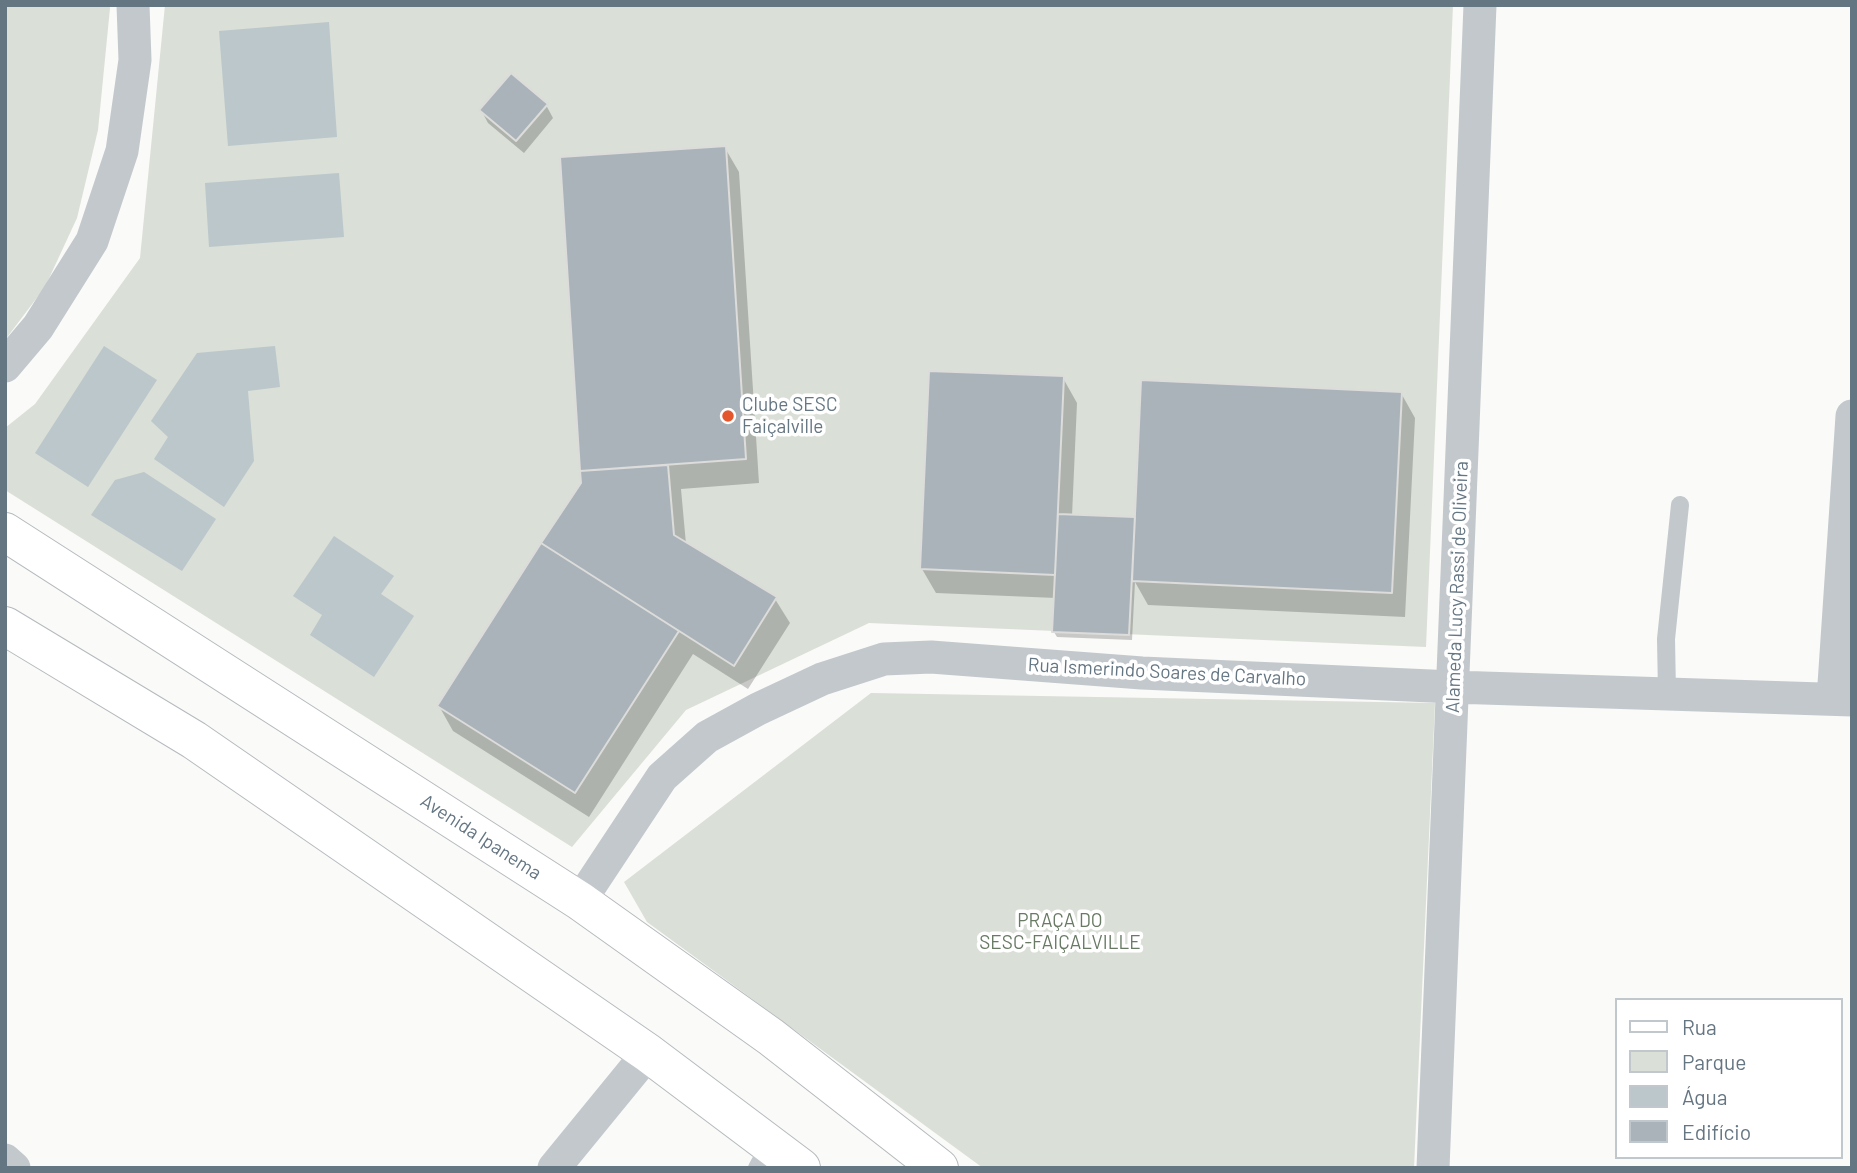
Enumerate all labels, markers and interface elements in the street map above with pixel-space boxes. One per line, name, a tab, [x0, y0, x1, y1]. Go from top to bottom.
place label: Clube SESC Faiçalville	[742, 394, 837, 438]
marker: Clube SESC Faiçalville	[720, 408, 736, 424]
street label: Alameda Lucy Rassi de Oliveira	[1441, 461, 1473, 713]
street label: Rua Ismerindo Soares de Carvalho	[1027, 653, 1307, 691]
street label: Avenida Ipanema	[416, 789, 546, 885]
park label: PRAÇA DO SESC-FAIÇALVILLE	[979, 910, 1141, 954]
legend	[1616, 998, 1843, 1159]
text: Rua	[1682, 1014, 1717, 1039]
text: Parque	[1682, 1049, 1747, 1074]
text: Água	[1682, 1084, 1728, 1109]
text: Edifício	[1682, 1119, 1751, 1144]

